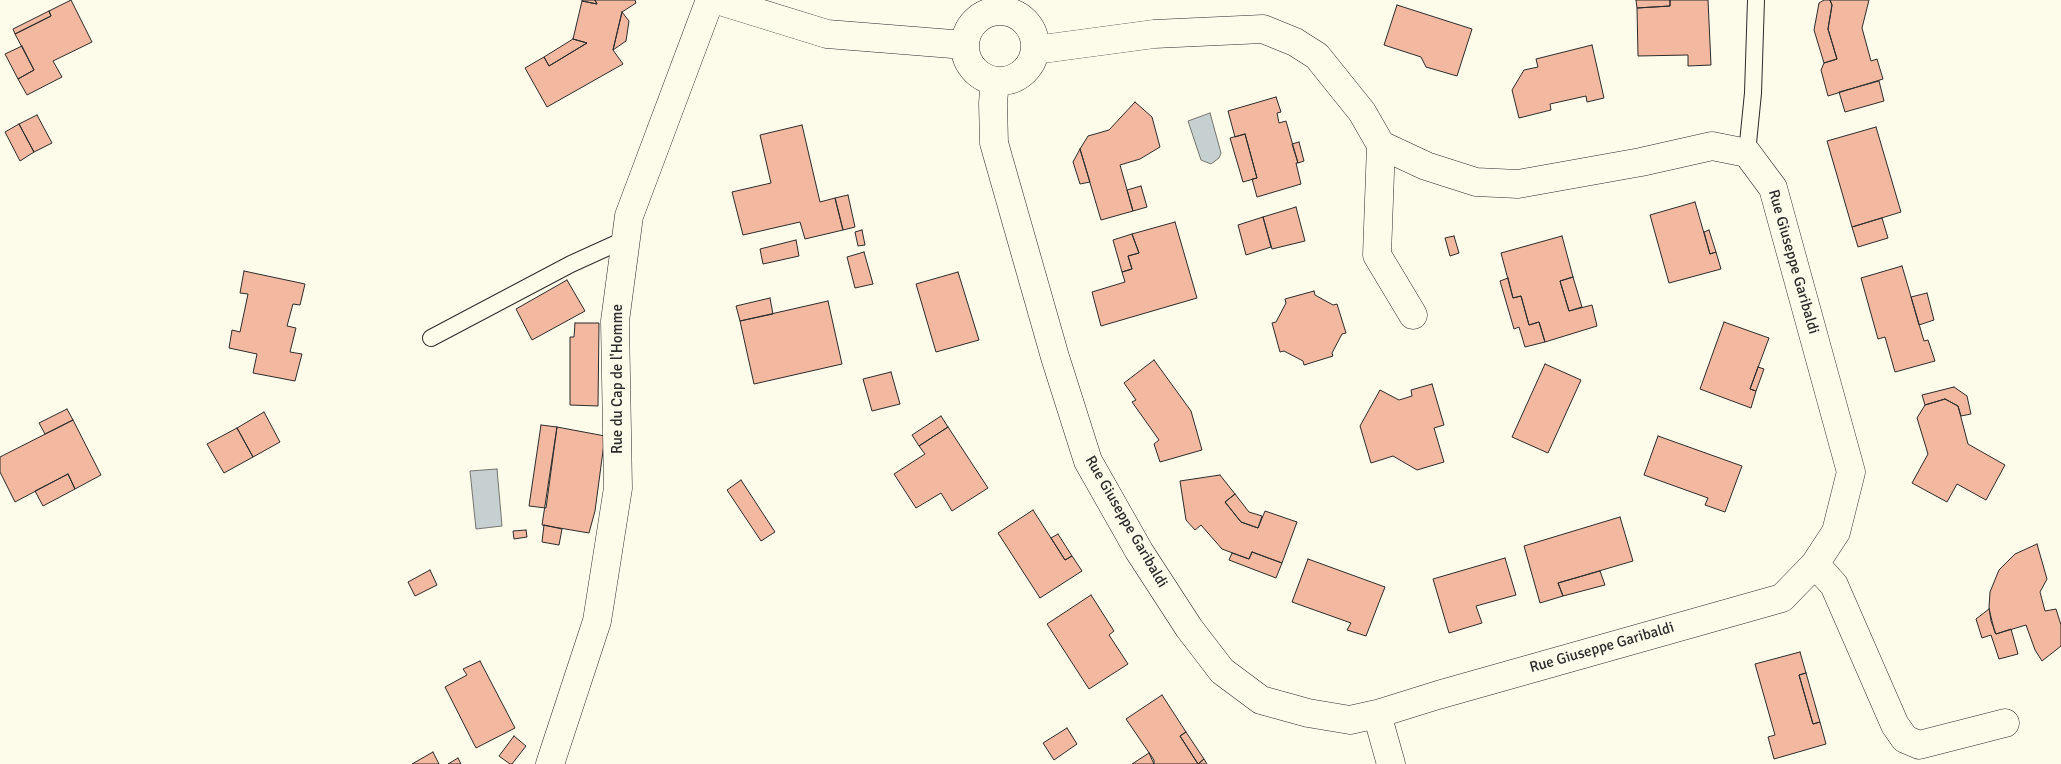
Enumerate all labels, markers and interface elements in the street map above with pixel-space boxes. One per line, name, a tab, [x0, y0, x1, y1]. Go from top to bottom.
street label: Rue Giuseppe Garibaldi	[1764, 188, 1822, 336]
street label: Rue du Cap de l'Homme	[609, 304, 627, 454]
street label: Rue Giuseppe Garibaldi	[1081, 453, 1171, 591]
street label: Rue Giuseppe Garibaldi	[1528, 619, 1676, 677]

